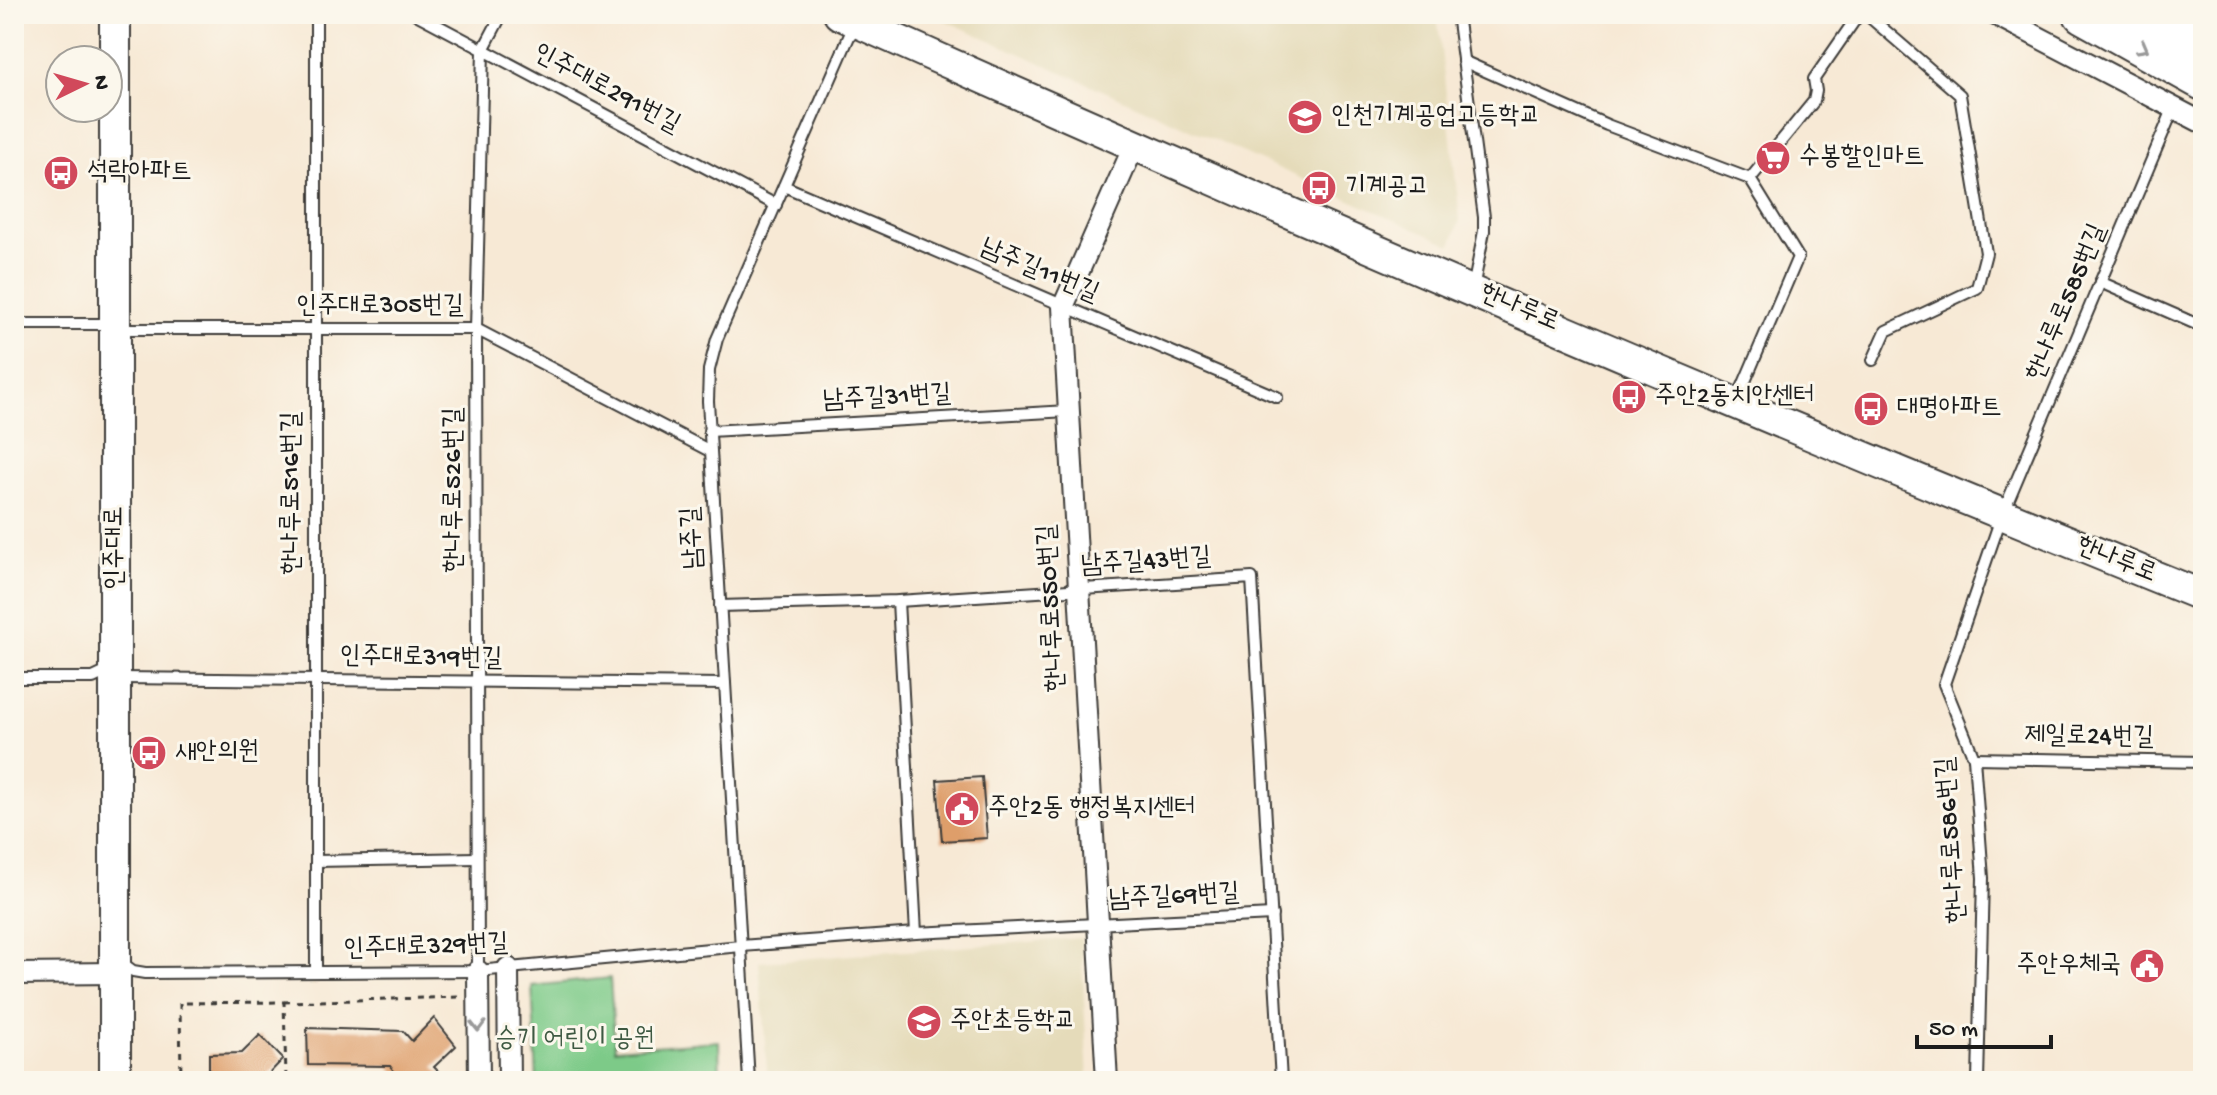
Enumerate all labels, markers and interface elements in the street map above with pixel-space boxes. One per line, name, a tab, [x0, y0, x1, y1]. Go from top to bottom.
street label: 인주대로291번길	[527, 38, 685, 142]
one-way arrow	[2134, 38, 2149, 54]
north arrow	[44, 44, 124, 124]
text: N	[86, 74, 114, 91]
school or university icon: 인천기계공업고등학교	[1286, 98, 1324, 136]
place label: 인천기계공업고등학교	[1331, 102, 1540, 133]
supermarket icon: 수봉할인마트	[1754, 139, 1792, 177]
place label: 수봉할인마트	[1799, 143, 1925, 174]
bus stop icon: 석락아파트	[42, 154, 80, 192]
place label: 석락아파트	[87, 158, 192, 189]
bus stop icon: 기계공고	[1300, 169, 1338, 207]
place label: 기계공고	[1345, 173, 1429, 204]
street label: 한나루로585번길	[2021, 220, 2115, 386]
street label: 남주길11번길	[975, 233, 1103, 311]
street label: 한나루로	[1474, 278, 1564, 340]
street label: 인주대로305번길	[296, 292, 464, 323]
bus stop icon: 주안2동치안센터	[1610, 378, 1648, 416]
street label: 남주길31번길	[822, 380, 952, 418]
place label: 주안2동치안센터	[1655, 382, 1814, 413]
bus stop icon: 대명아파트	[1852, 390, 1890, 428]
place label: 대명아파트	[1897, 394, 2002, 425]
street label: 한나루로526번길	[440, 407, 471, 573]
street label: 한나루로516번길	[278, 411, 309, 574]
street label: 인주대로	[101, 506, 132, 590]
street label: 남주길	[677, 506, 711, 570]
street label: 한나루로550번길	[1033, 523, 1073, 693]
street label: 한나루로	[2071, 531, 2161, 591]
street label: 남주길43번길	[1080, 543, 1212, 583]
street label: 인주대로319번길	[339, 642, 503, 676]
street label: 제일로24번길	[2024, 721, 2154, 755]
bus stop icon: 새안의원	[130, 734, 168, 772]
place label: 새안의원	[175, 738, 259, 769]
street label: 한나루로586번길	[1932, 756, 1974, 924]
public building icon: 주안2동 행정복지센터	[943, 790, 981, 828]
place label: 주안2동 행정복지센터	[988, 794, 1195, 825]
street label: 남주길69번길	[1108, 879, 1240, 917]
street label: 인주대로329번길	[343, 930, 509, 966]
public building icon: 주안우체국	[2128, 947, 2166, 985]
place label: 주안우체국	[2016, 951, 2121, 982]
scale bar	[1917, 999, 2051, 1049]
school or university icon: 주안초등학교	[905, 1003, 943, 1041]
place label: 주안초등학교	[950, 1007, 1076, 1038]
text: 50 m	[1929, 1016, 1978, 1045]
one-way arrow	[469, 1020, 487, 1033]
park label: 승기 어린이 공원	[496, 1025, 654, 1056]

